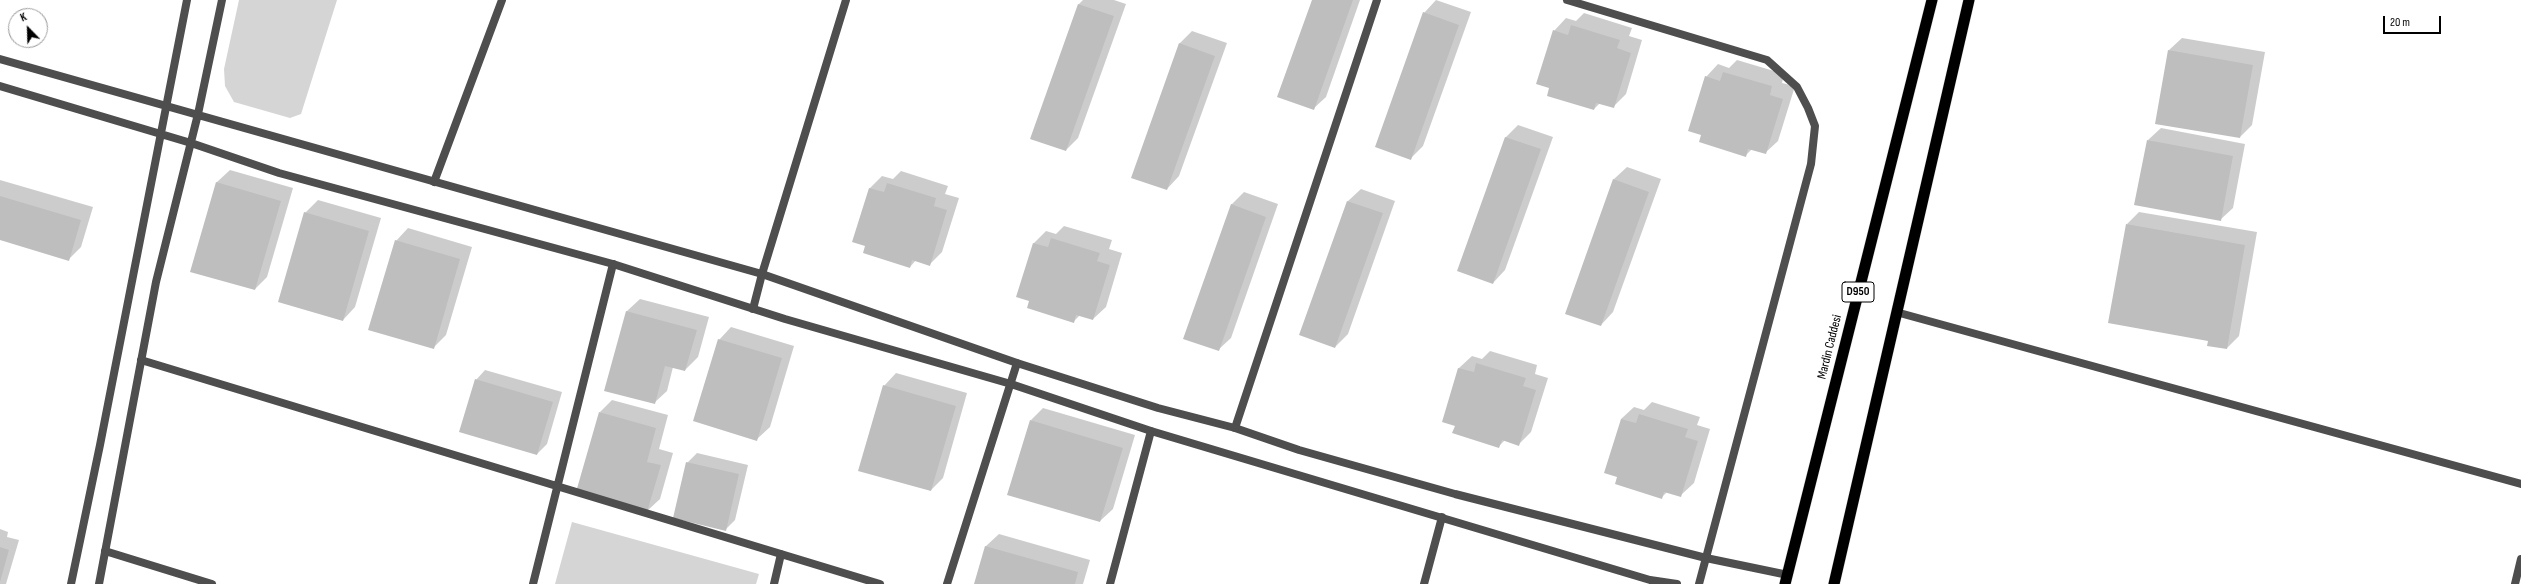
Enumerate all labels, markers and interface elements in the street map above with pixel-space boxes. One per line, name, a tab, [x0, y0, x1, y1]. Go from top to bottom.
north arrow	[8, 8, 48, 48]
scale bar	[2385, 8, 2443, 34]
text: K	[18, 10, 29, 24]
text: 20 m	[2390, 15, 2410, 30]
road number: D950	[1842, 282, 1874, 302]
street label: Mardin Caddesi	[1814, 313, 1846, 381]

